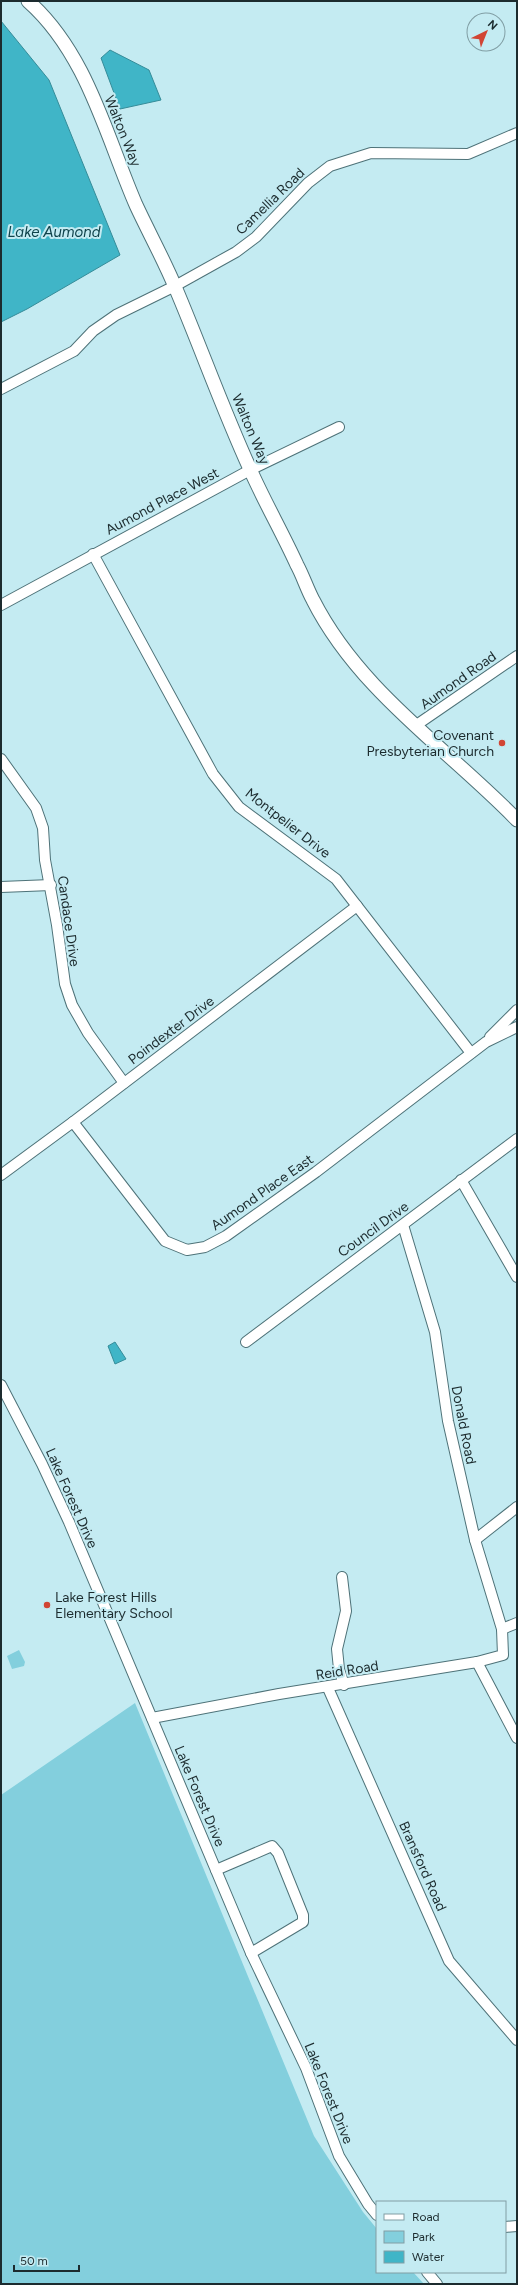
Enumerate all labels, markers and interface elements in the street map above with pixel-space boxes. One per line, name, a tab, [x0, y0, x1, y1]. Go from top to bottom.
north arrow	[466, 12, 506, 52]
text: N	[485, 17, 500, 33]
street label: Walton Way	[101, 93, 145, 170]
street label: Camellia Road	[232, 164, 308, 238]
water label: Lake Aumond	[8, 223, 101, 241]
street label: Walton Way	[228, 391, 273, 468]
street label: Aumond Place West	[103, 464, 222, 539]
street label: Aumond Road	[417, 648, 500, 713]
place label: Covenant Presbyterian Church	[367, 727, 494, 760]
marker: Covenant Presbyterian Church	[497, 738, 507, 748]
street label: Montpelier Drive	[242, 785, 334, 862]
street label: Candace Drive	[54, 875, 83, 968]
street label: Poindexter Drive	[125, 992, 218, 1068]
street label: Aumond Place East	[208, 1151, 317, 1234]
street label: Council Drive	[334, 1198, 412, 1261]
street label: Donald Road	[448, 1384, 479, 1466]
street label: Lake Forest Drive	[42, 1445, 101, 1551]
place label: Lake Forest Hills Elementary School	[55, 1589, 173, 1622]
marker: Lake Forest Hills Elementary School	[42, 1600, 52, 1610]
street label: Reid Road	[314, 1657, 380, 1684]
street label: Lake Forest Drive	[171, 1743, 229, 1849]
street label: Bransford Road	[395, 1819, 450, 1914]
street label: Lake Forest Drive	[300, 2040, 357, 2147]
legend	[376, 2201, 506, 2273]
text: Road	[412, 2210, 440, 2224]
text: Park	[412, 2230, 435, 2244]
scale bar	[14, 2247, 79, 2273]
text: Water	[412, 2250, 444, 2264]
text: 50 m	[20, 2254, 48, 2268]

